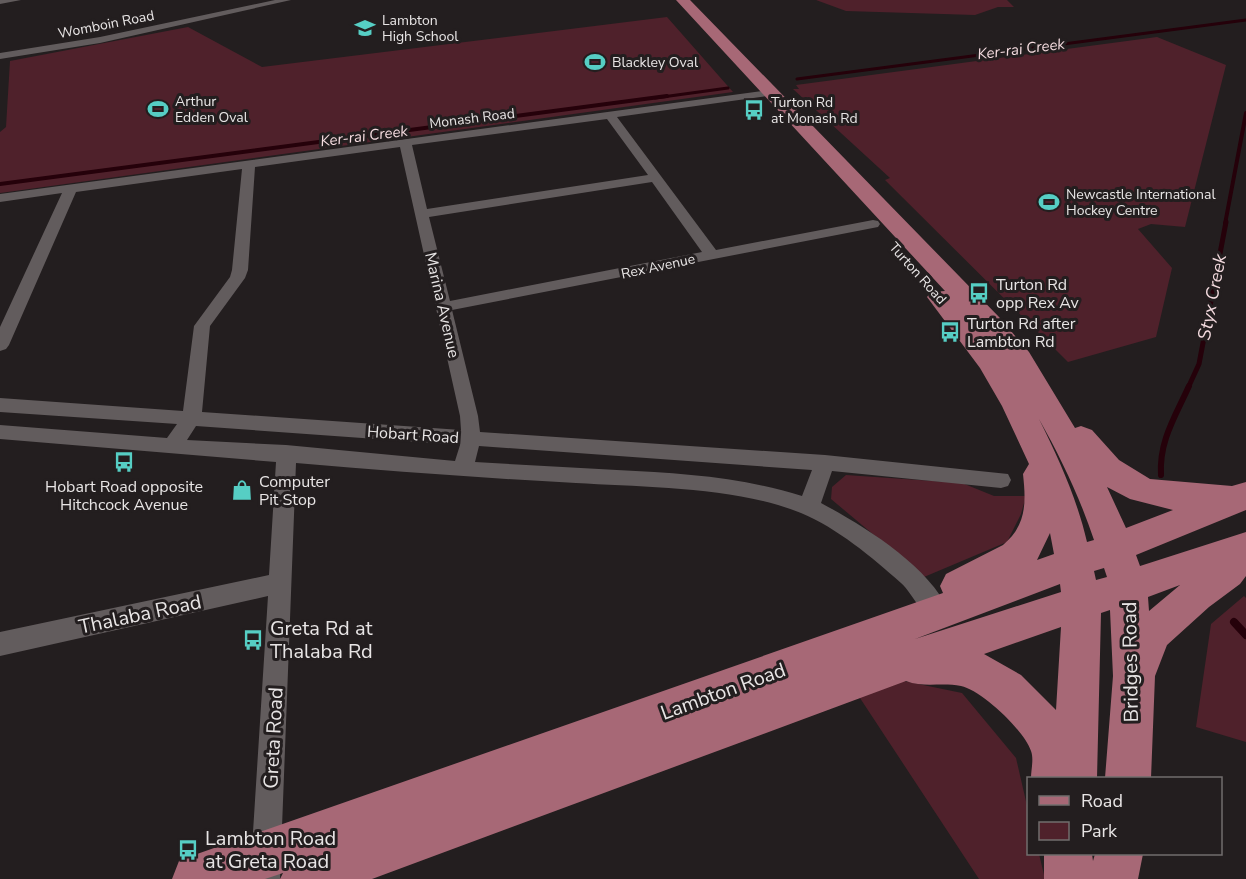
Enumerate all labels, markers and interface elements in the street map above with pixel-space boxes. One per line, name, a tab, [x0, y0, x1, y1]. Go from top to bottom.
street label: Womboin Road	[56, 6, 156, 43]
place label: Lambton High School	[382, 11, 459, 46]
school or university icon: Lambton High School	[353, 16, 377, 40]
water label: Ker-rai Creek	[976, 34, 1066, 64]
sports icon: Blackley Oval	[583, 50, 607, 74]
place label: Blackley Oval	[612, 53, 699, 72]
place label: Arthur Edden Oval	[175, 92, 249, 127]
place label: Turton Rd at Monash Rd	[771, 93, 858, 128]
sports icon: Arthur Edden Oval	[146, 97, 170, 121]
bus stop icon: Turton Rd at Monash Rd	[742, 98, 766, 122]
street label: Monash Road	[428, 104, 516, 133]
water label: Ker-rai Creek	[319, 121, 409, 151]
place label: Newcastle International Hockey Centre	[1066, 185, 1216, 220]
sports icon: Newcastle International Hockey Centre	[1037, 190, 1061, 214]
street label: Turton Road	[885, 238, 951, 308]
street label: Rex Avenue	[619, 249, 697, 284]
street label: Marina Avenue	[419, 250, 465, 360]
water label: Styx Creek	[1192, 251, 1232, 342]
place label: Turton Rd opp Rex Av	[996, 274, 1079, 314]
bus stop icon: Turton Rd opp Rex Av	[967, 281, 991, 305]
place label: Turton Rd after Lambton Rd	[967, 313, 1076, 353]
bus stop icon: Turton Rd after Lambton Rd	[938, 320, 962, 344]
street label: Hobart Road	[366, 421, 460, 449]
bus stop icon: Hobart Road opposite Hitchcock Avenue	[112, 450, 136, 474]
place label: Computer Pit Stop	[259, 471, 330, 511]
place label: Hobart Road opposite Hitchcock Avenue	[45, 476, 203, 516]
shop icon: Computer Pit Stop	[230, 478, 254, 502]
street label: Thalaba Road	[76, 588, 204, 641]
street label: Bridges Road	[1116, 601, 1145, 723]
place label: Greta Rd at Thalaba Rd	[270, 615, 373, 665]
bus stop icon: Greta Rd at Thalaba Rd	[241, 628, 265, 652]
street label: Lambton Road	[657, 656, 789, 727]
street label: Greta Road	[257, 687, 290, 789]
legend	[1027, 777, 1222, 855]
text: Road	[1081, 789, 1123, 813]
text: Park	[1081, 819, 1118, 843]
place label: Lambton Road at Greta Road	[205, 825, 336, 875]
bus stop icon: Lambton Road at Greta Road	[176, 838, 200, 862]

